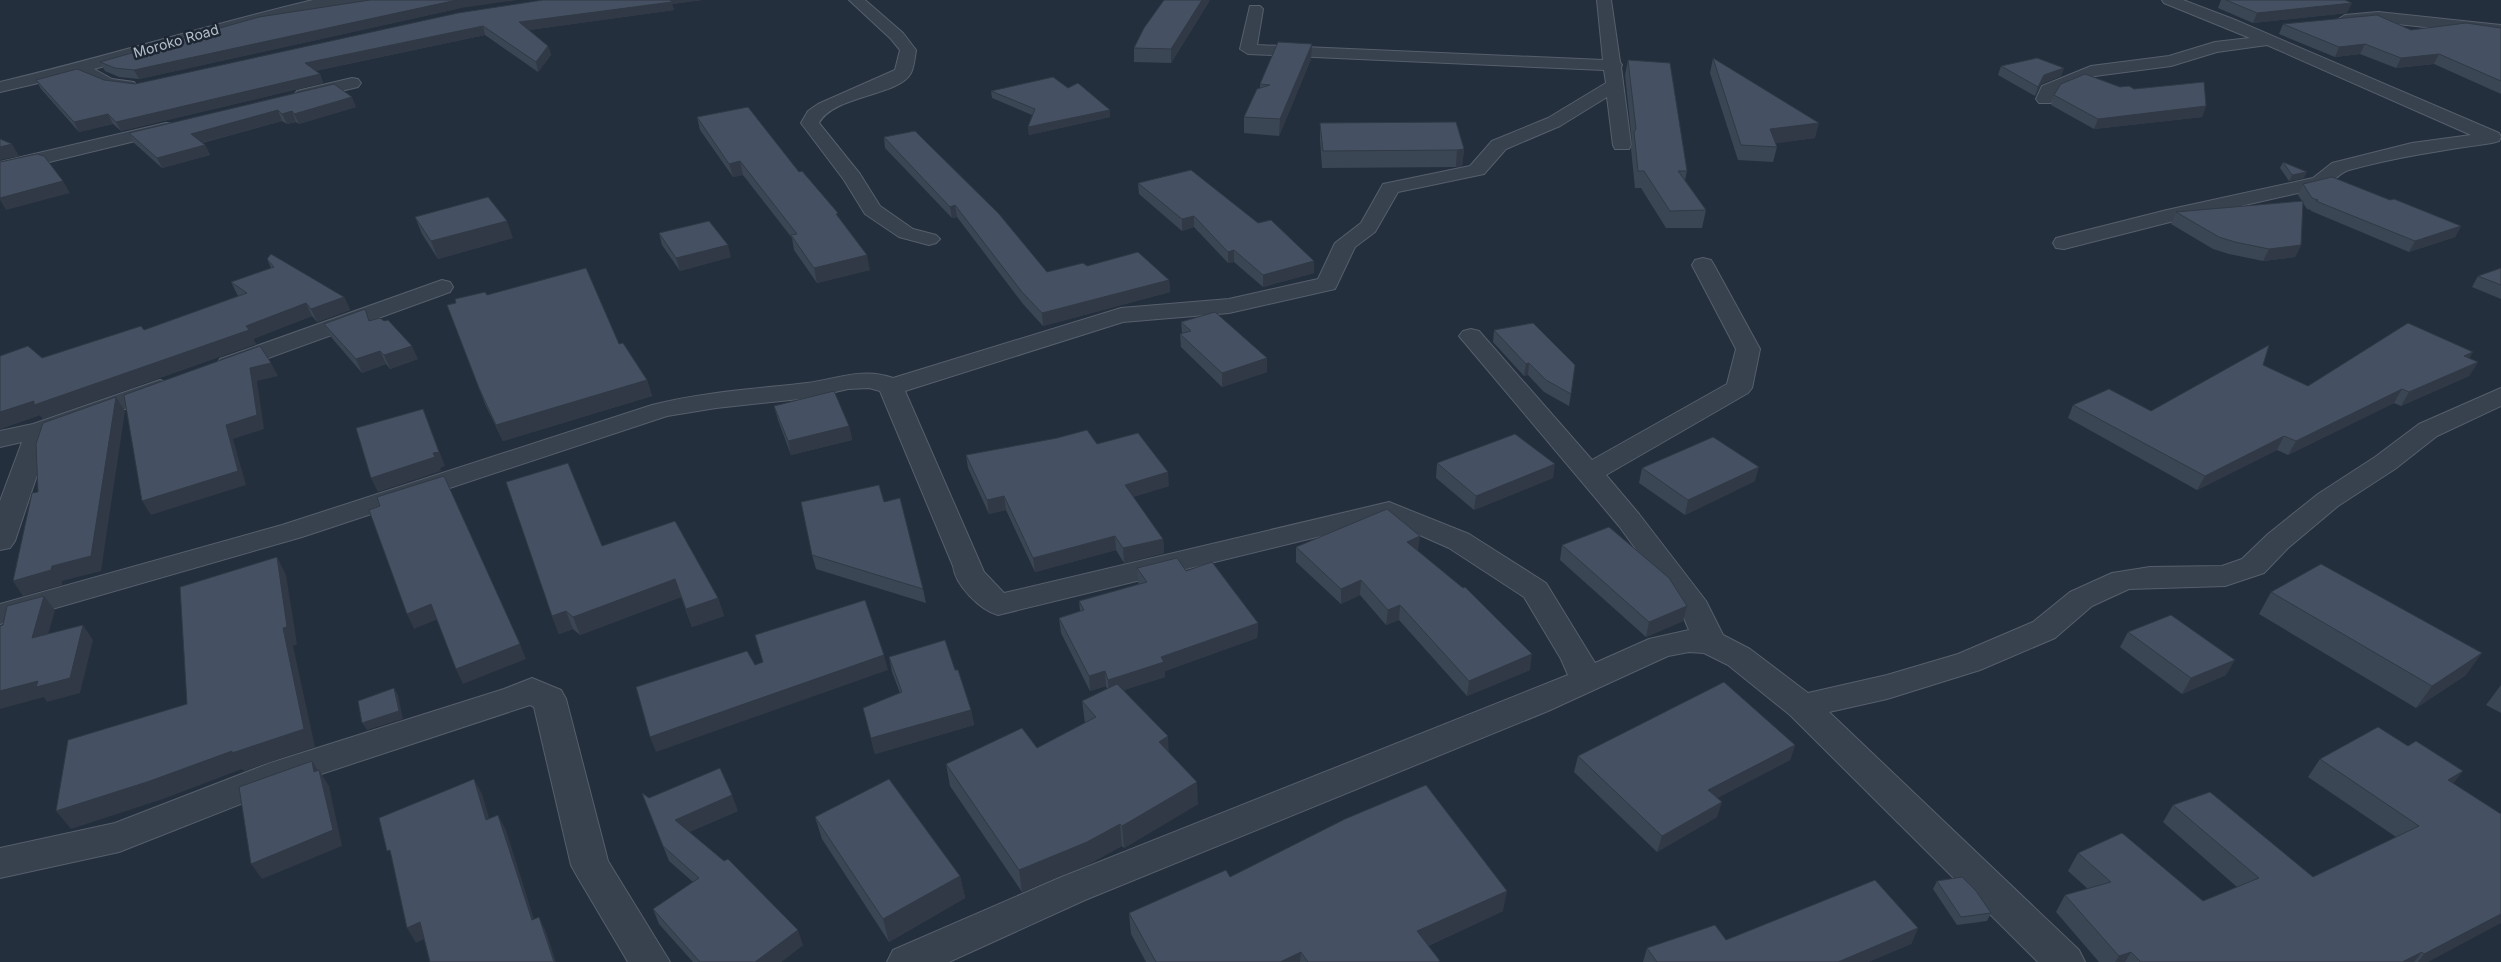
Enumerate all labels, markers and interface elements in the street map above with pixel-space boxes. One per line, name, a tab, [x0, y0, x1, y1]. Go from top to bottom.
street label: Moroko Road	[131, 20, 220, 61]

